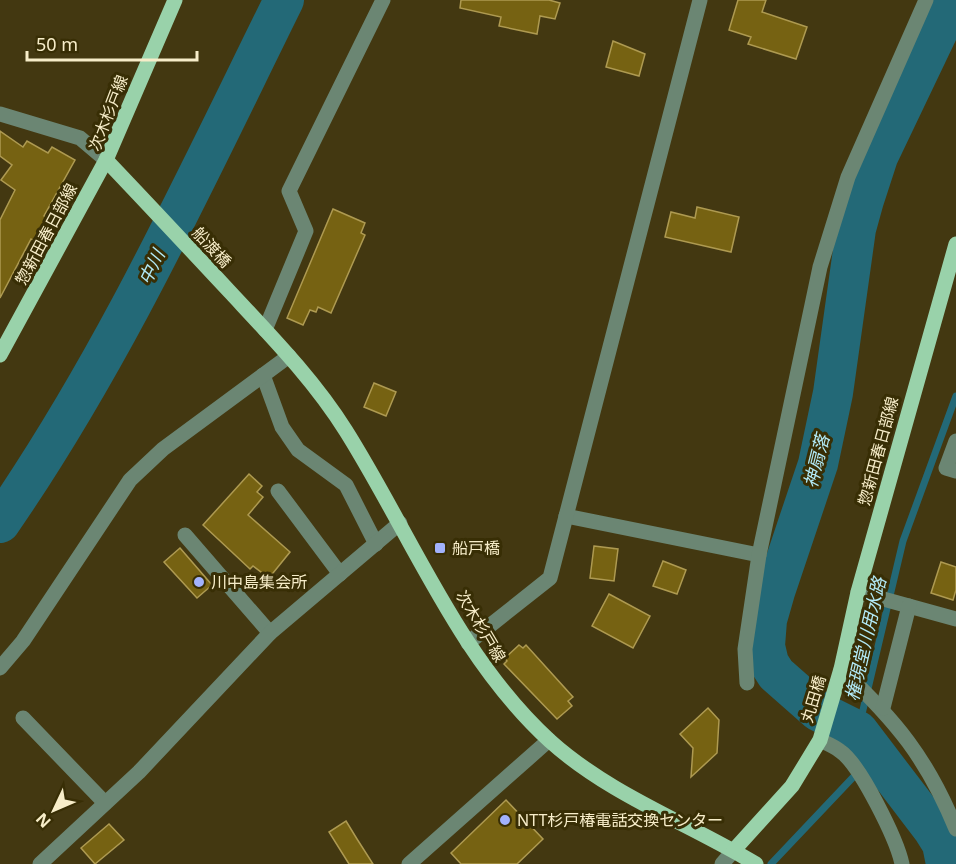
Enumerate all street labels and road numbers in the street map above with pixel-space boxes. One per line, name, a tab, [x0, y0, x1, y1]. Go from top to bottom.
street label: 次木杉戸線	[83, 72, 133, 154]
street label: 惣新田春日部線	[10, 179, 82, 289]
street label: 船渡橋	[188, 222, 236, 272]
street label: 惣新田春日部線	[853, 394, 903, 508]
street label: 次木杉戸線	[451, 586, 511, 666]
street label: 丸田橋	[795, 673, 831, 725]

